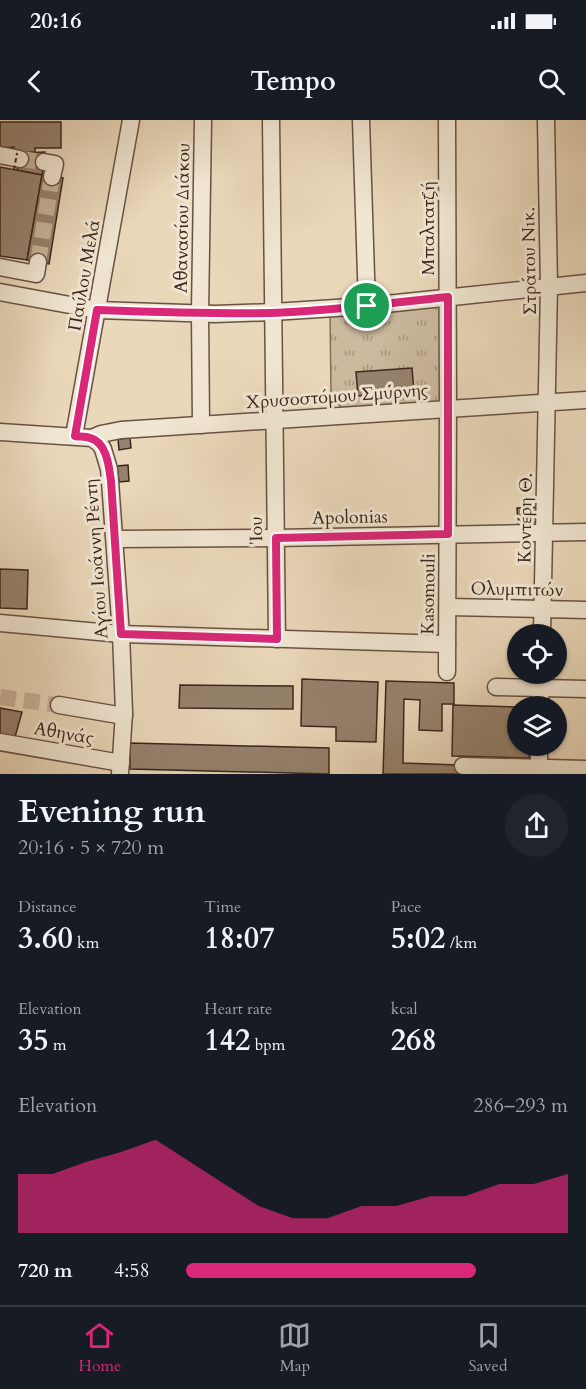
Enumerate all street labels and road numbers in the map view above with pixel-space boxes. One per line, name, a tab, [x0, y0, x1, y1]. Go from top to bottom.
street label: Αθανασίου Διάκου	[169, 143, 196, 293]
street label: Μπαλτατζή	[416, 181, 441, 275]
street label: Στράτου Νικ.	[516, 207, 543, 315]
street label: Παύλου Μελά	[62, 217, 107, 333]
street label: Χρυσοστόμου Σμύρνης	[245, 378, 429, 415]
street label: Κοντέρη Θ.	[512, 473, 539, 563]
street label: Αγίου Ιωάννη Ρέντη	[78, 478, 115, 640]
street label: Apolonias	[312, 504, 388, 531]
street label: Ίου	[244, 516, 269, 545]
street label: Kasomouli	[415, 553, 442, 635]
street label: Ολυμπιτών	[470, 576, 564, 603]
street label: Αθηνάς	[32, 716, 96, 751]

